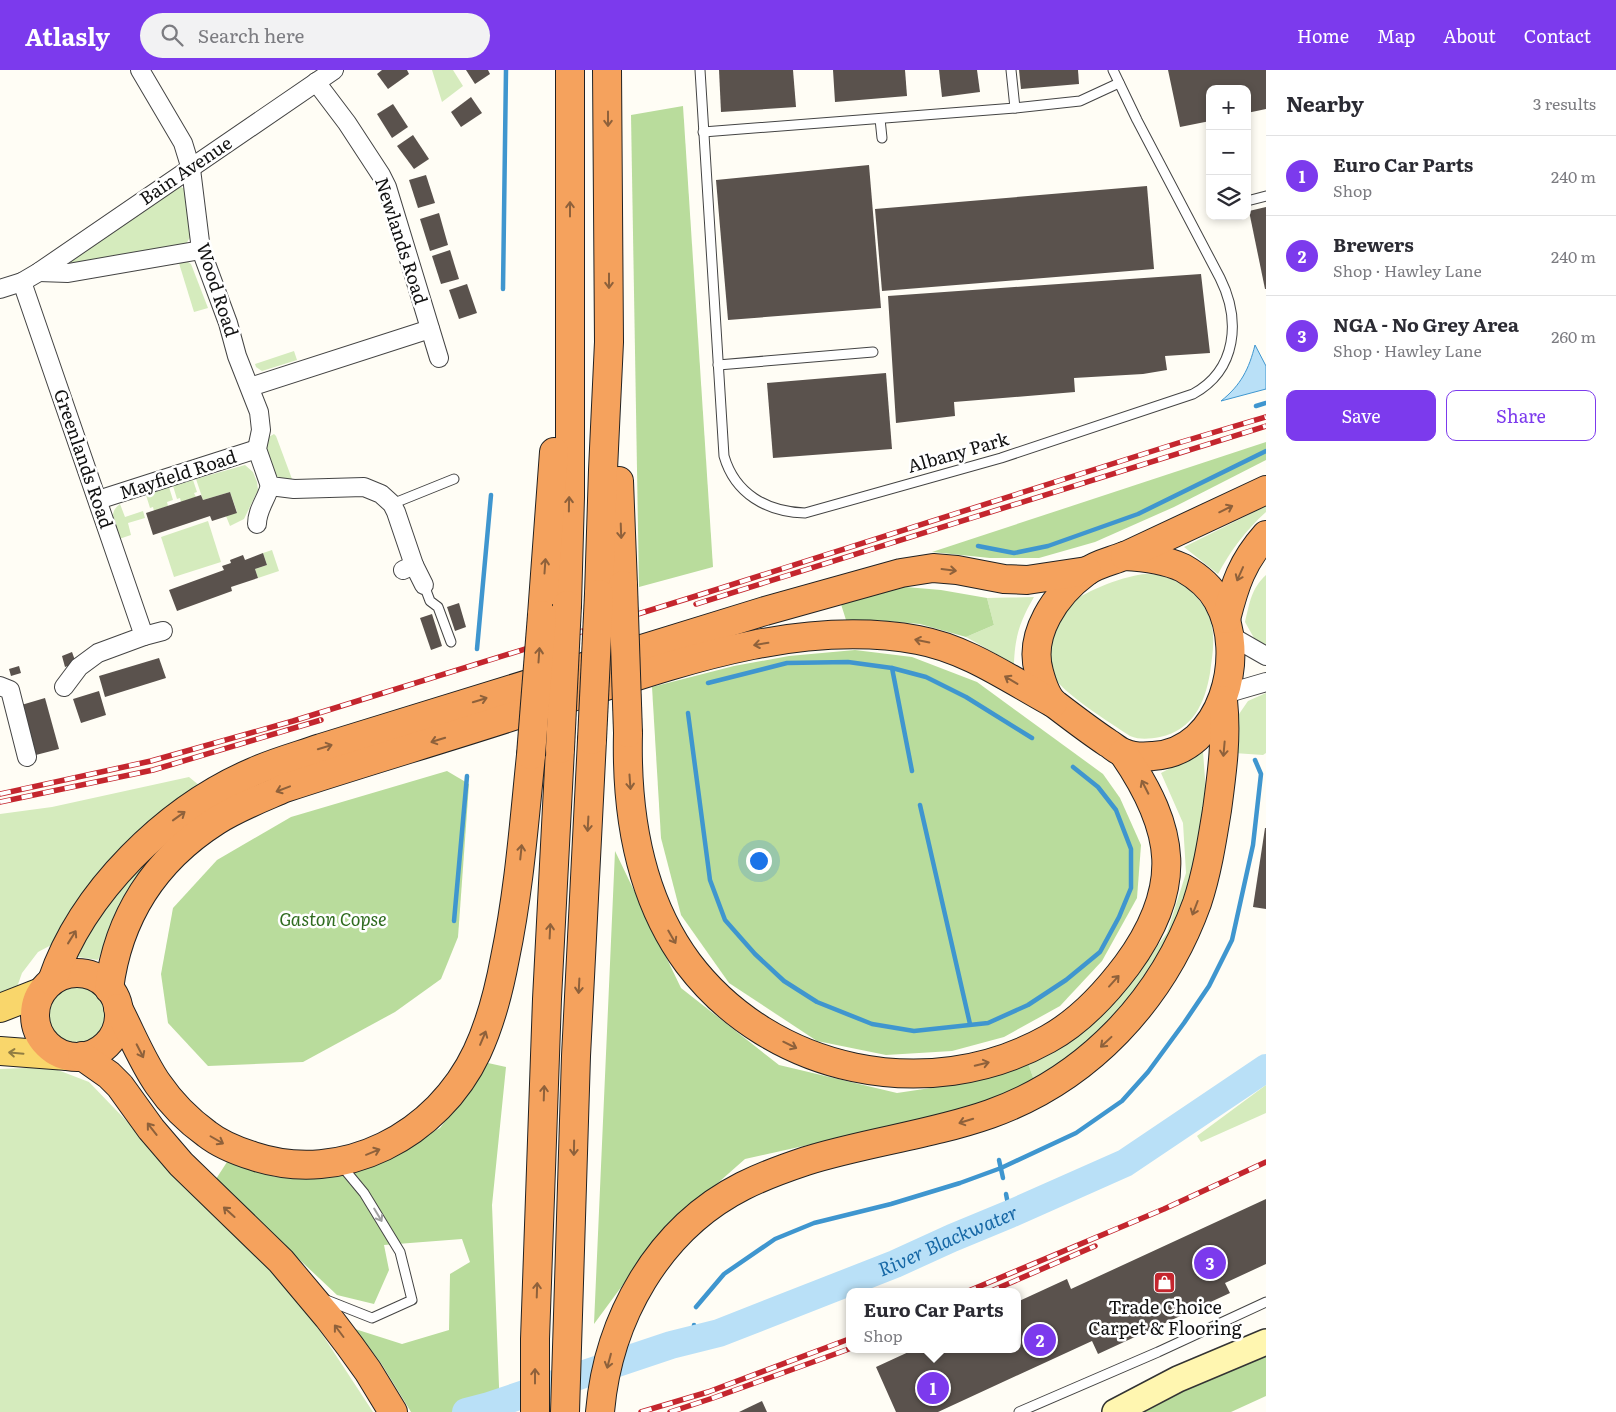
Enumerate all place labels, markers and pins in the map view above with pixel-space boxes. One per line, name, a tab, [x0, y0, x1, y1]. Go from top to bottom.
pin: 3	[1194, 1244, 1226, 1282]
shop icon: Trade Choice Carpet & Flooring	[1153, 1271, 1177, 1295]
place label: Trade Choice Carpet & Flooring	[1088, 1293, 1243, 1341]
pin: 2	[1024, 1321, 1056, 1359]
pin: 1	[917, 1369, 949, 1407]

